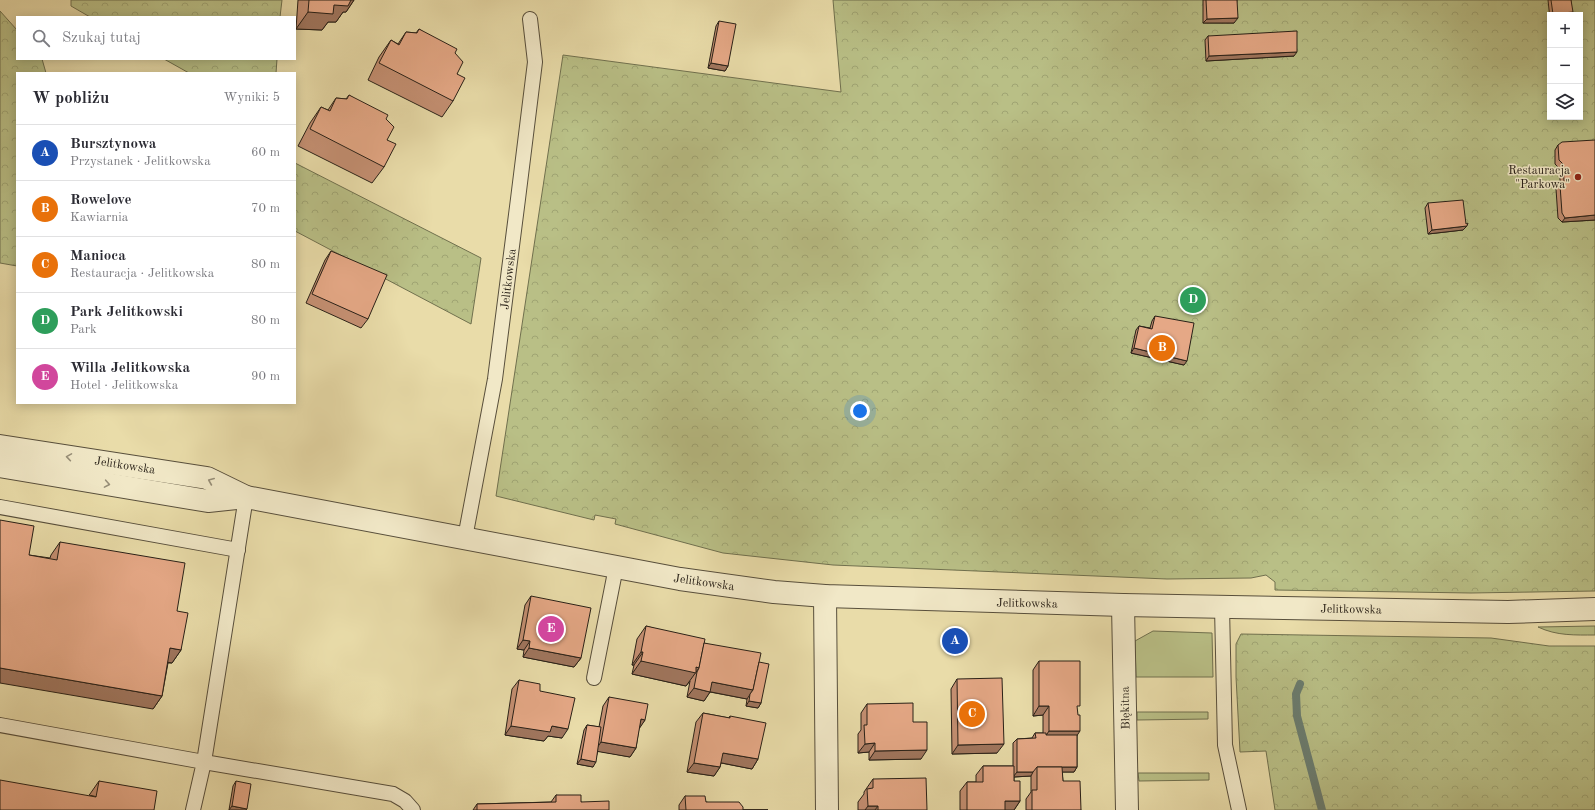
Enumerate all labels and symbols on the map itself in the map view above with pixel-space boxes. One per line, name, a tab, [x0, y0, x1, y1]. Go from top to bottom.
place label: Restauracja "Parkowa"	[1508, 165, 1570, 191]
marker: Restauracja "Parkowa"	[1573, 172, 1583, 182]
street label: Jelitkowska	[499, 248, 519, 310]
pin: D	[1180, 285, 1206, 315]
pin: B	[1149, 333, 1175, 363]
your location	[850, 401, 870, 421]
one-way arrow	[66, 453, 72, 462]
street label: Jelitkowska	[94, 455, 156, 477]
one-way arrow	[207, 477, 214, 485]
one-way arrow	[104, 479, 111, 488]
street label: Jelitkowska	[673, 573, 735, 593]
street label: Jelitkowska	[996, 597, 1058, 611]
street label: Jelitkowska	[1320, 603, 1382, 617]
pin: E	[538, 614, 564, 644]
pin: A	[942, 626, 968, 656]
street label: Błękitna	[1120, 686, 1132, 730]
pin: C	[959, 699, 985, 729]

